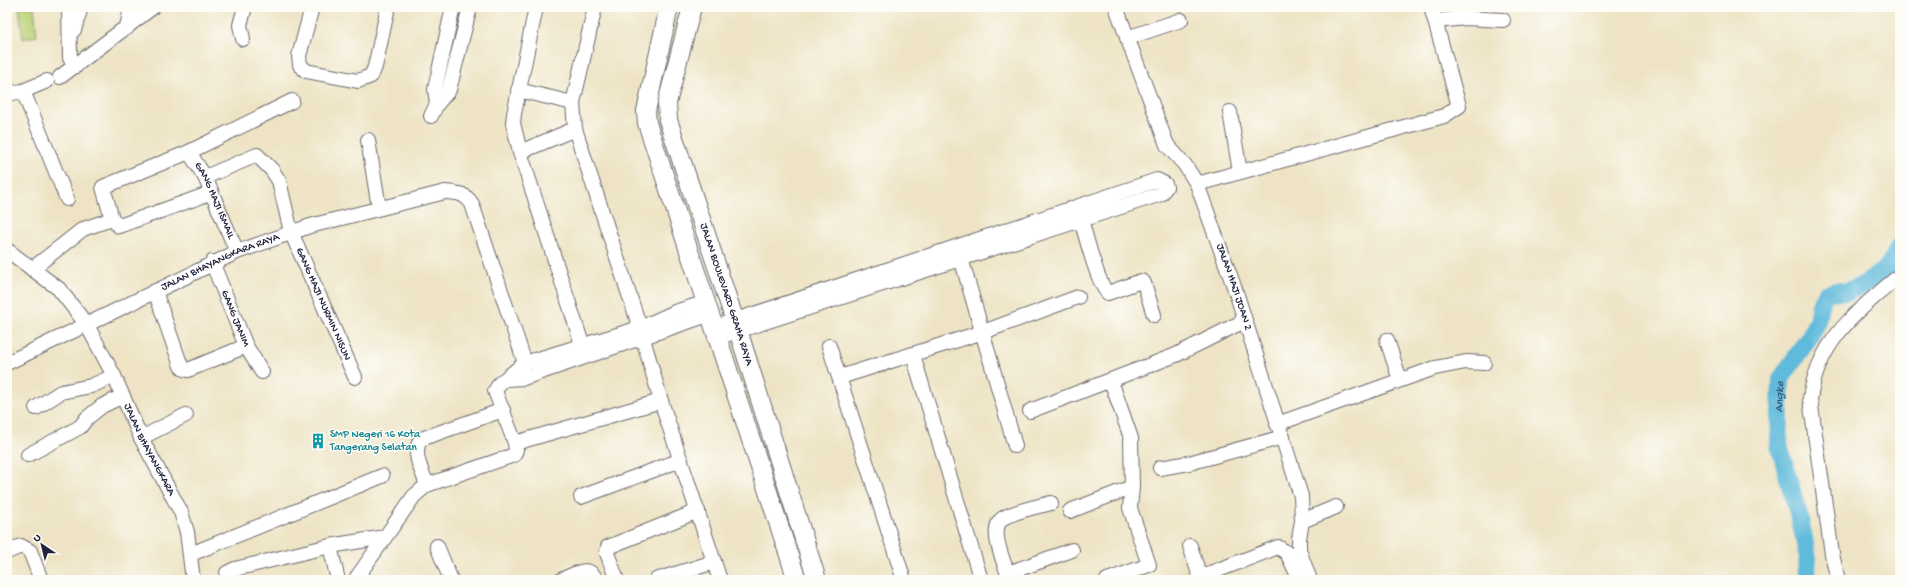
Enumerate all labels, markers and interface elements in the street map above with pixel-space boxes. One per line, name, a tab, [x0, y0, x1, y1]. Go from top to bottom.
street label: GANG HAJI ISMAIL	[191, 160, 237, 242]
street label: JALAN BOULEVARD GRAHA RAYA	[697, 222, 755, 367]
street label: JALAN BHAYANGKARA RAYA	[159, 231, 282, 294]
street label: JALAN HAJI JOAN 2	[1213, 242, 1254, 333]
street label: GANG HAJI NURMIN NISUN	[293, 246, 353, 362]
street label: GANG JANIM	[218, 288, 252, 349]
water label: Angke	[1773, 380, 1788, 413]
street label: JALAN BHAYANGKARA	[121, 402, 177, 498]
place label: SMP Negeri 16 Kota Tangerang Selatan	[329, 429, 421, 454]
building icon: SMP Negeri 16 Kota Tangerang Selatan	[309, 432, 327, 450]
north arrow	[22, 525, 62, 565]
text: U	[31, 531, 44, 545]

